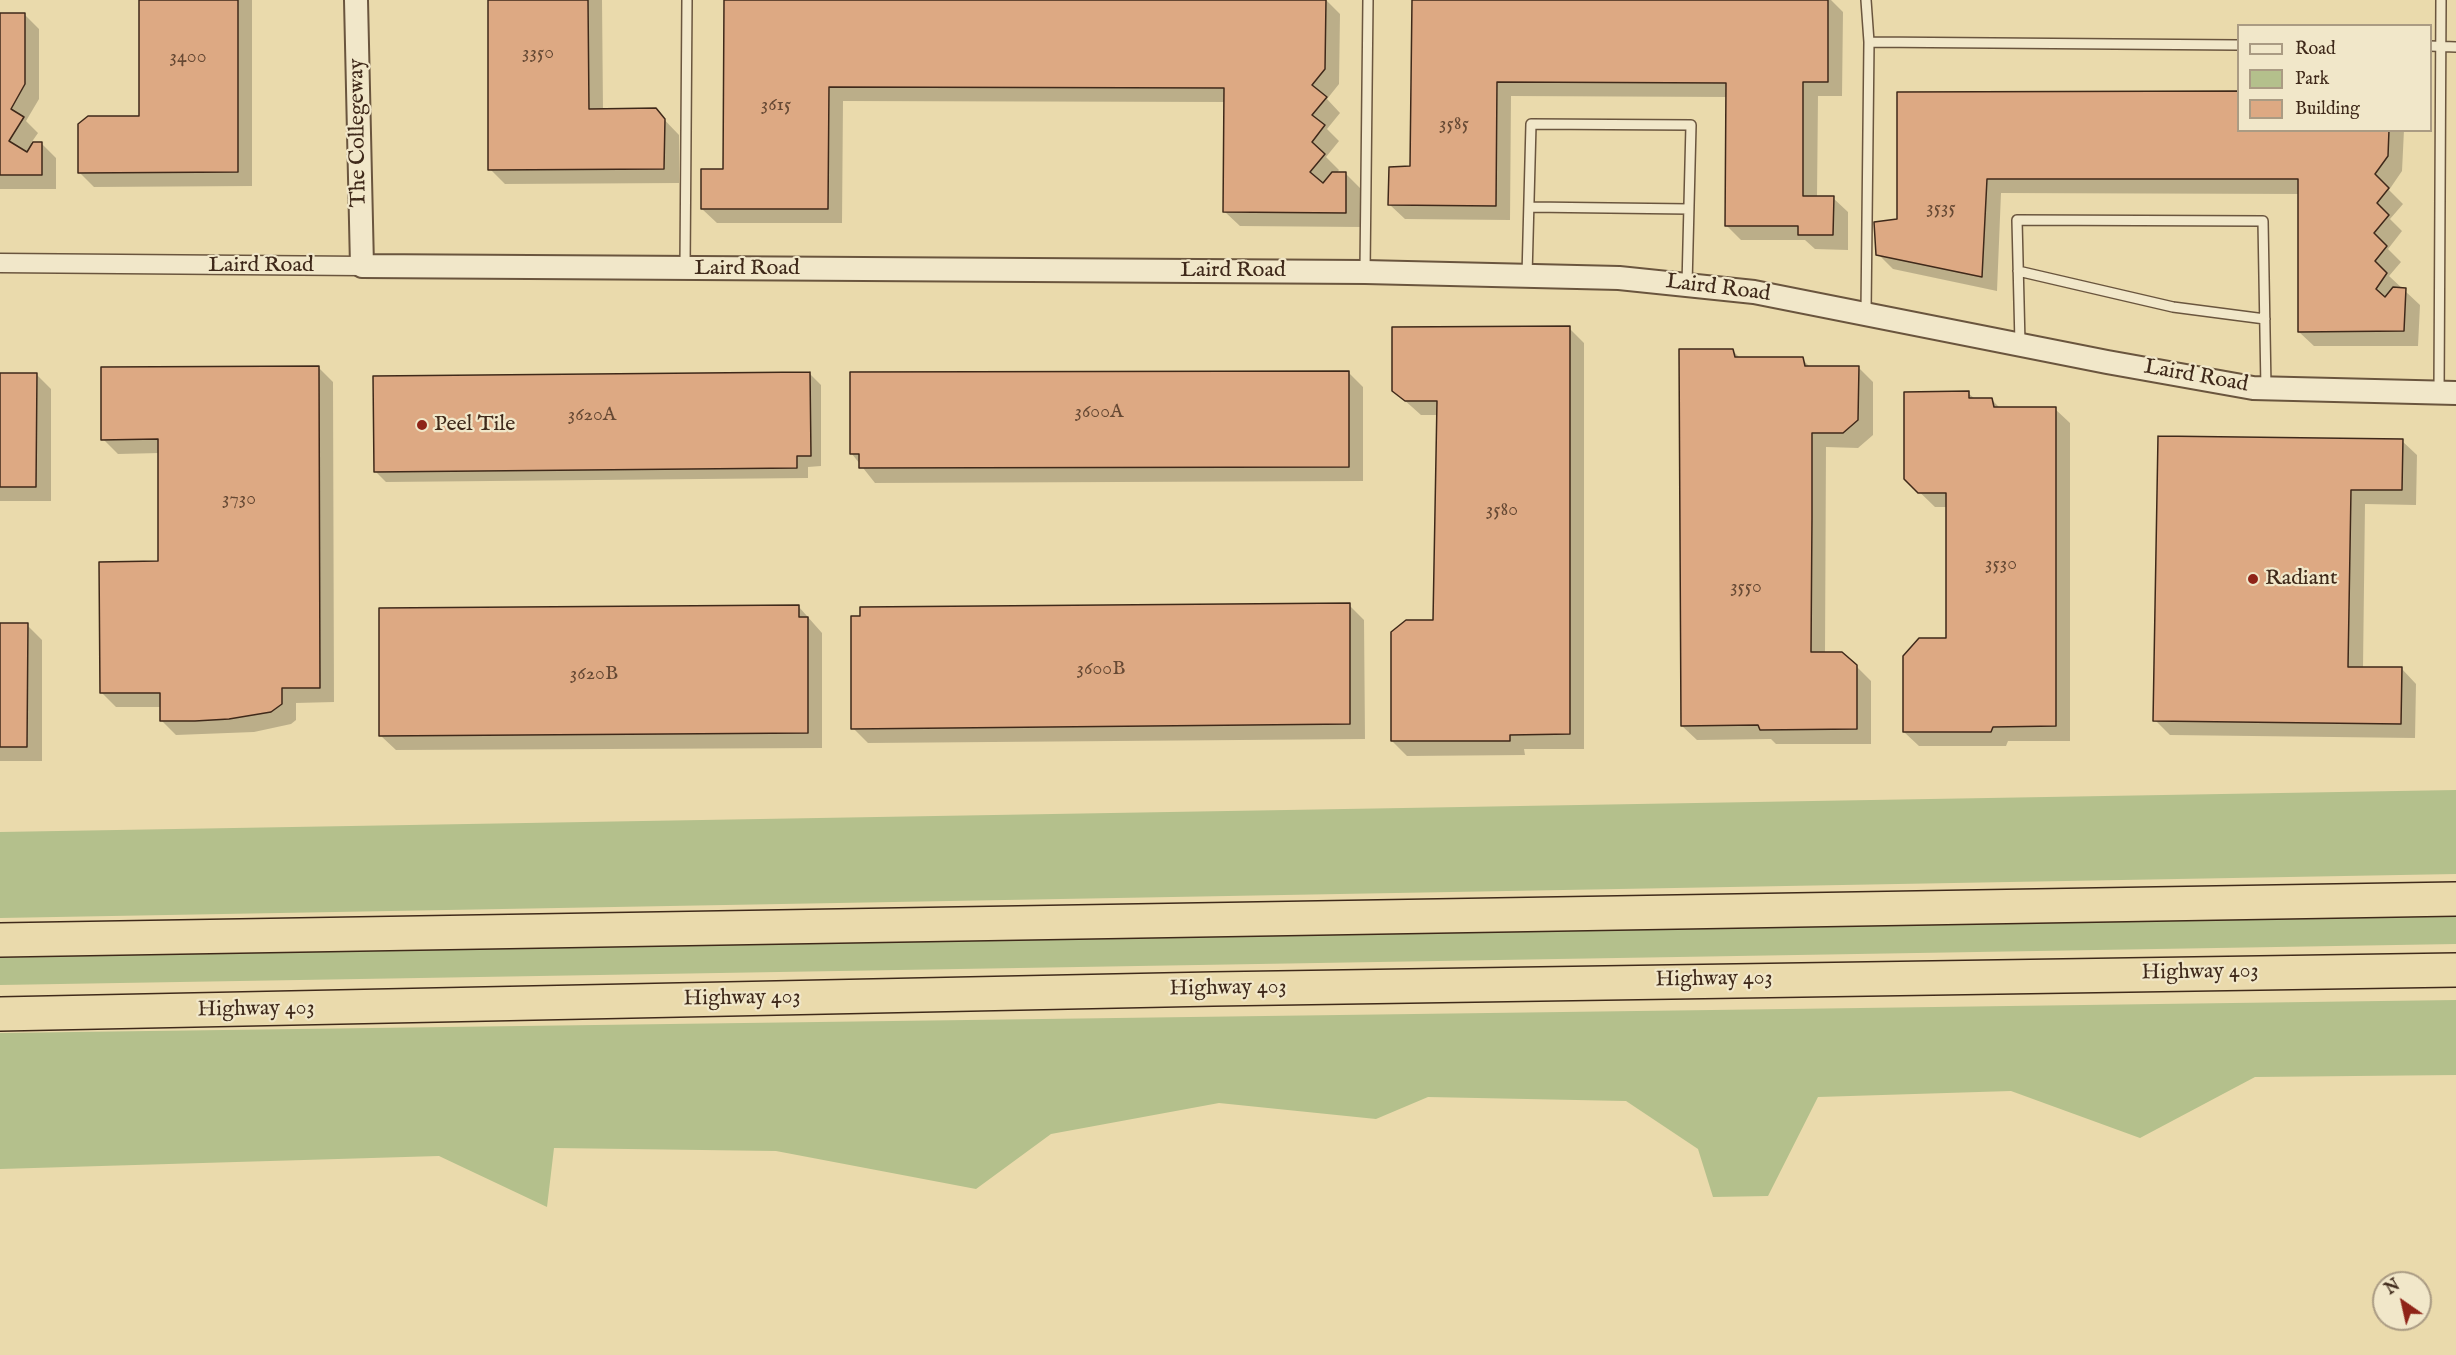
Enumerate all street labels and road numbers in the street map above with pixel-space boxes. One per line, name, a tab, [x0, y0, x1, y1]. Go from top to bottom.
street label: The Collegeway	[345, 58, 373, 208]
street label: Laird Road	[208, 253, 314, 279]
street label: Laird Road	[694, 256, 800, 282]
street label: Laird Road	[1180, 258, 1286, 284]
street label: Laird Road	[1664, 269, 1772, 309]
street label: Laird Road	[2142, 355, 2250, 399]
street label: Highway 403	[2141, 959, 2259, 987]
street label: Highway 403	[1655, 966, 1773, 994]
street label: Highway 403	[1169, 975, 1287, 1003]
street label: Highway 403	[683, 985, 801, 1013]
street label: Highway 403	[197, 996, 315, 1024]

